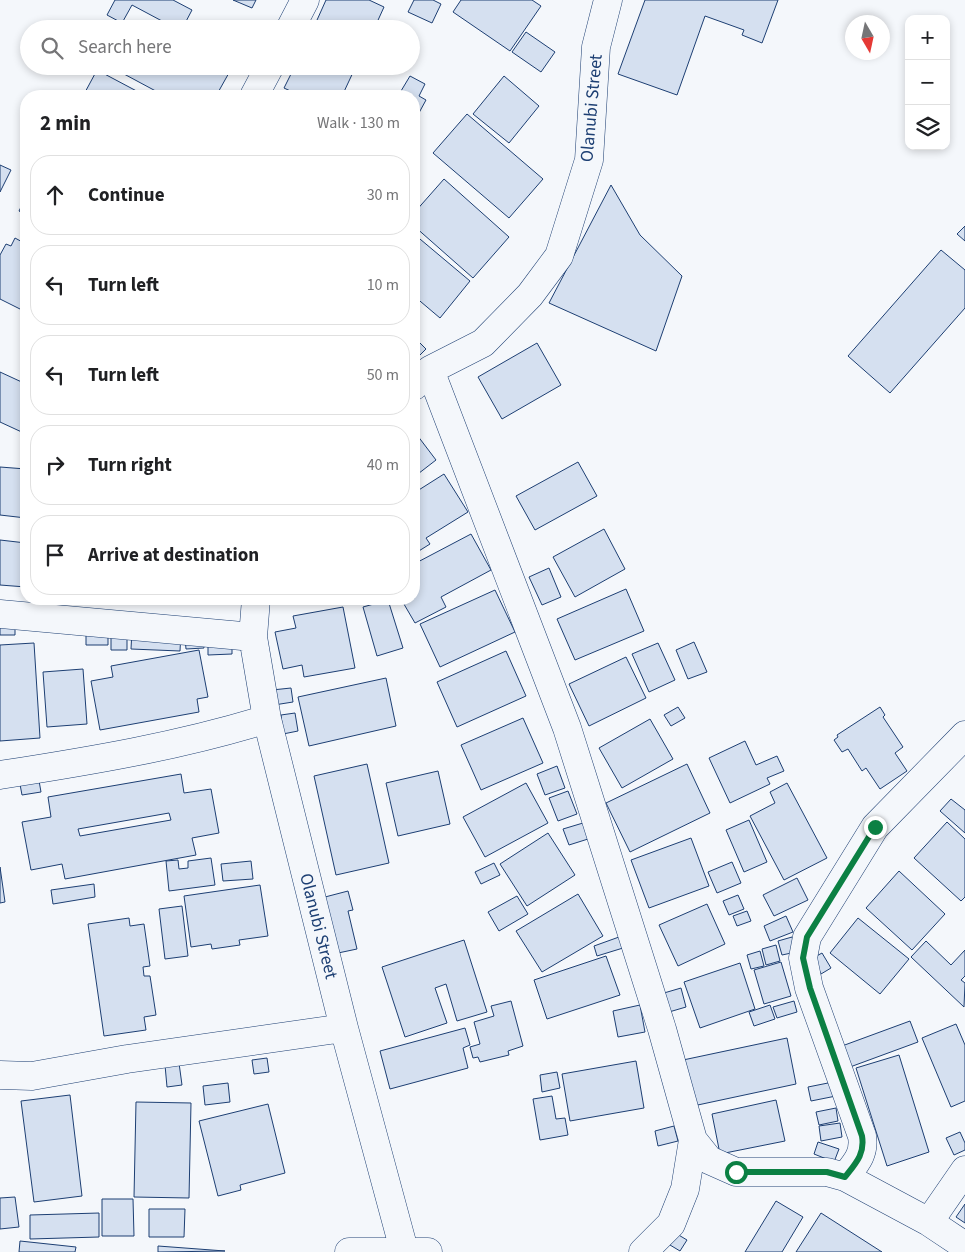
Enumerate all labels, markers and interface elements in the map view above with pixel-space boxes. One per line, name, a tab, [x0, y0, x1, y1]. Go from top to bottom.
north arrow	[845, 15, 890, 60]
map controls	[905, 15, 950, 150]
button: +	[905, 15, 950, 60]
search box	[20, 20, 420, 75]
icon: search	[38, 34, 66, 62]
text: Search here	[78, 34, 172, 61]
street label: Olanubi Street	[574, 53, 609, 163]
button: −	[905, 60, 950, 105]
button: layers	[905, 105, 950, 150]
text: 2 min	[40, 108, 91, 138]
text: Walk · 130 m	[317, 112, 400, 134]
icon: ahead	[41, 181, 69, 209]
text: Continue	[88, 182, 165, 209]
text: 30 m	[367, 184, 399, 206]
icon: left	[41, 271, 69, 299]
text: Turn left	[88, 272, 159, 299]
text: 10 m	[367, 274, 399, 296]
icon: left	[41, 361, 69, 389]
text: Turn left	[88, 362, 159, 389]
text: 50 m	[367, 364, 399, 386]
icon: right	[41, 451, 69, 479]
text: Turn right	[88, 452, 172, 479]
text: 40 m	[367, 454, 399, 476]
icon: arrive	[41, 541, 69, 569]
text: Arrive at destination	[88, 542, 259, 569]
route end	[864, 816, 887, 839]
street label: Olanubi Street	[293, 871, 344, 982]
route start	[725, 1161, 748, 1184]

